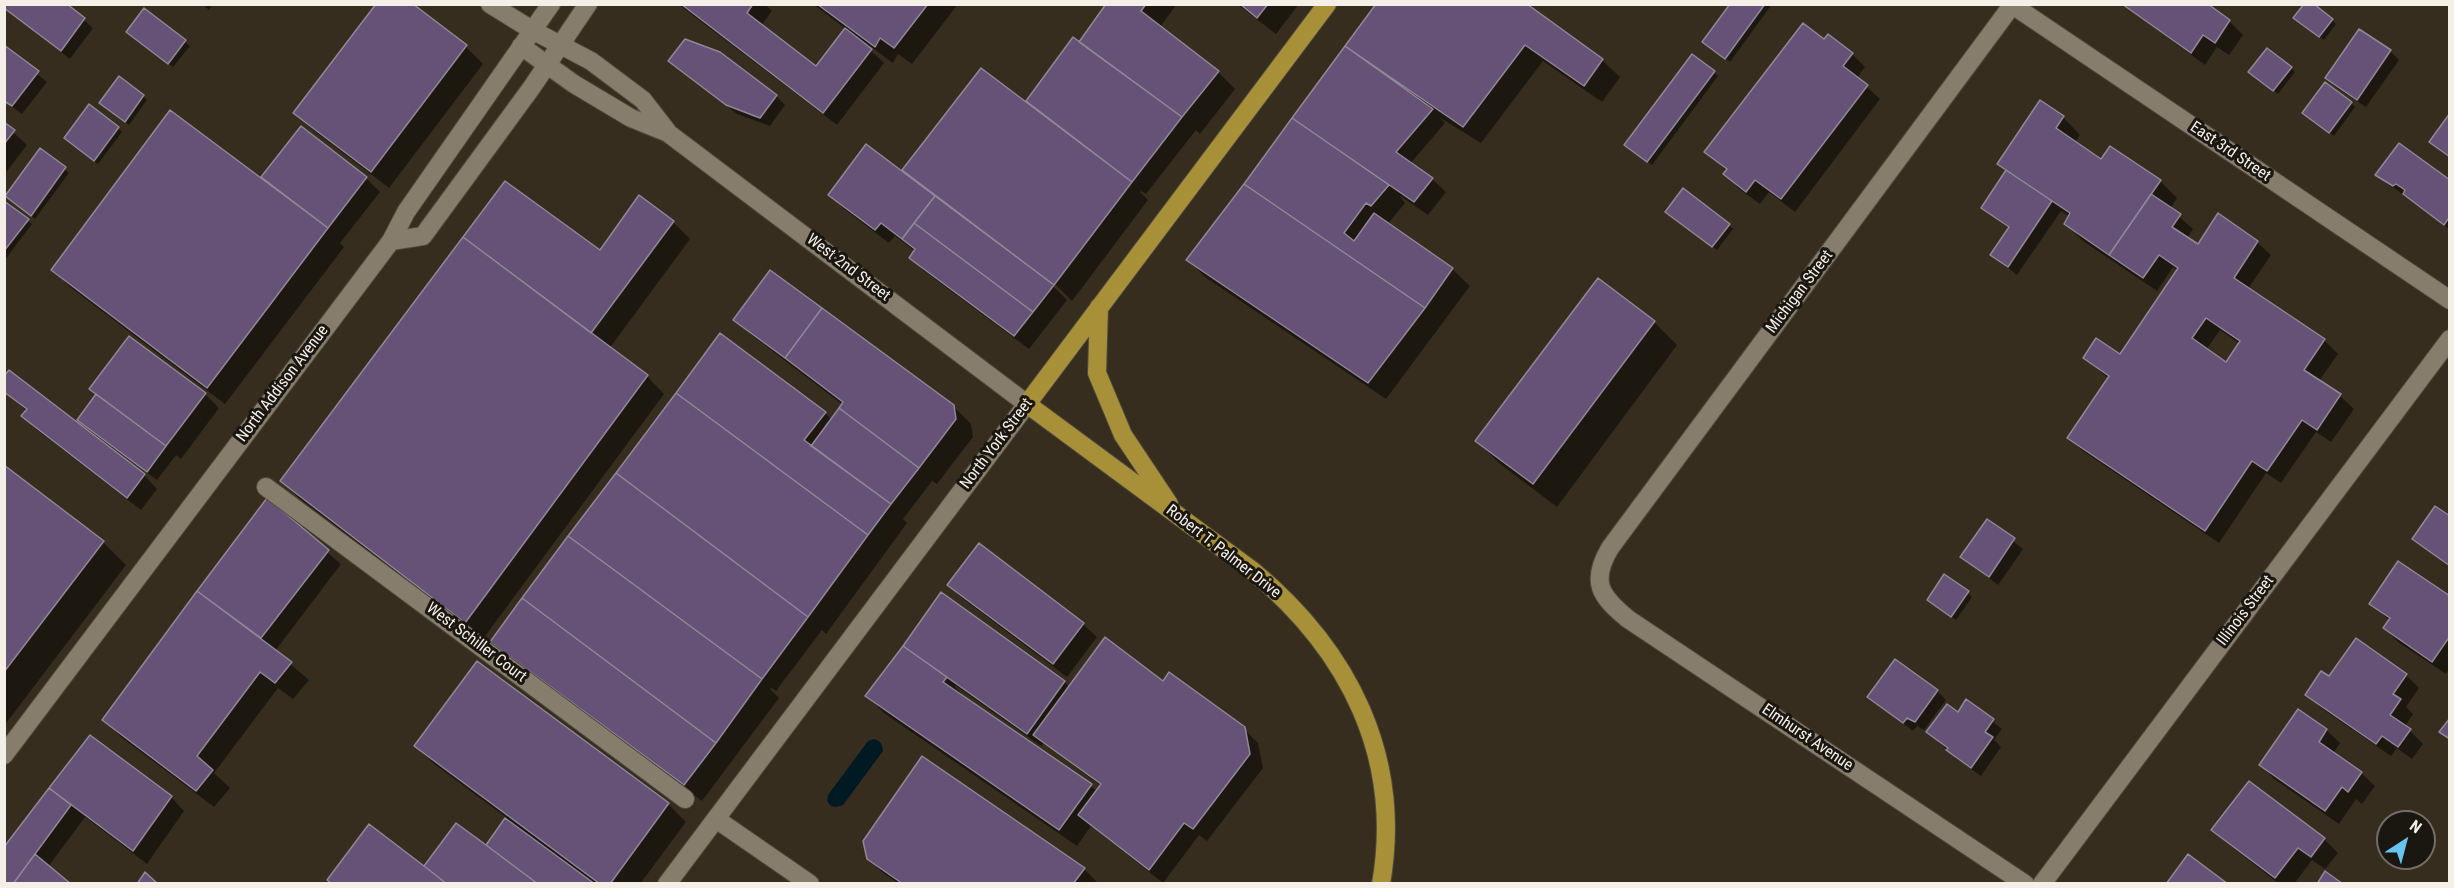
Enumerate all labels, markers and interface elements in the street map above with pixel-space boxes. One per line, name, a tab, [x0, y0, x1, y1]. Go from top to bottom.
street label: East 3rd Street	[2186, 118, 2274, 186]
street label: West 2nd Street	[802, 230, 894, 306]
street label: Michigan Street	[1763, 247, 1837, 337]
street label: North Addison Avenue	[233, 322, 333, 446]
street label: North York Street	[957, 395, 1037, 493]
street label: Robert T. Palmer Drive	[1162, 501, 1284, 603]
street label: Illinois Street	[2213, 572, 2279, 650]
street label: West Schiller Court	[422, 599, 530, 687]
street label: Elmhurst Avenue	[1758, 700, 1856, 776]
north arrow	[2376, 810, 2436, 870]
text: N	[2406, 816, 2425, 837]

